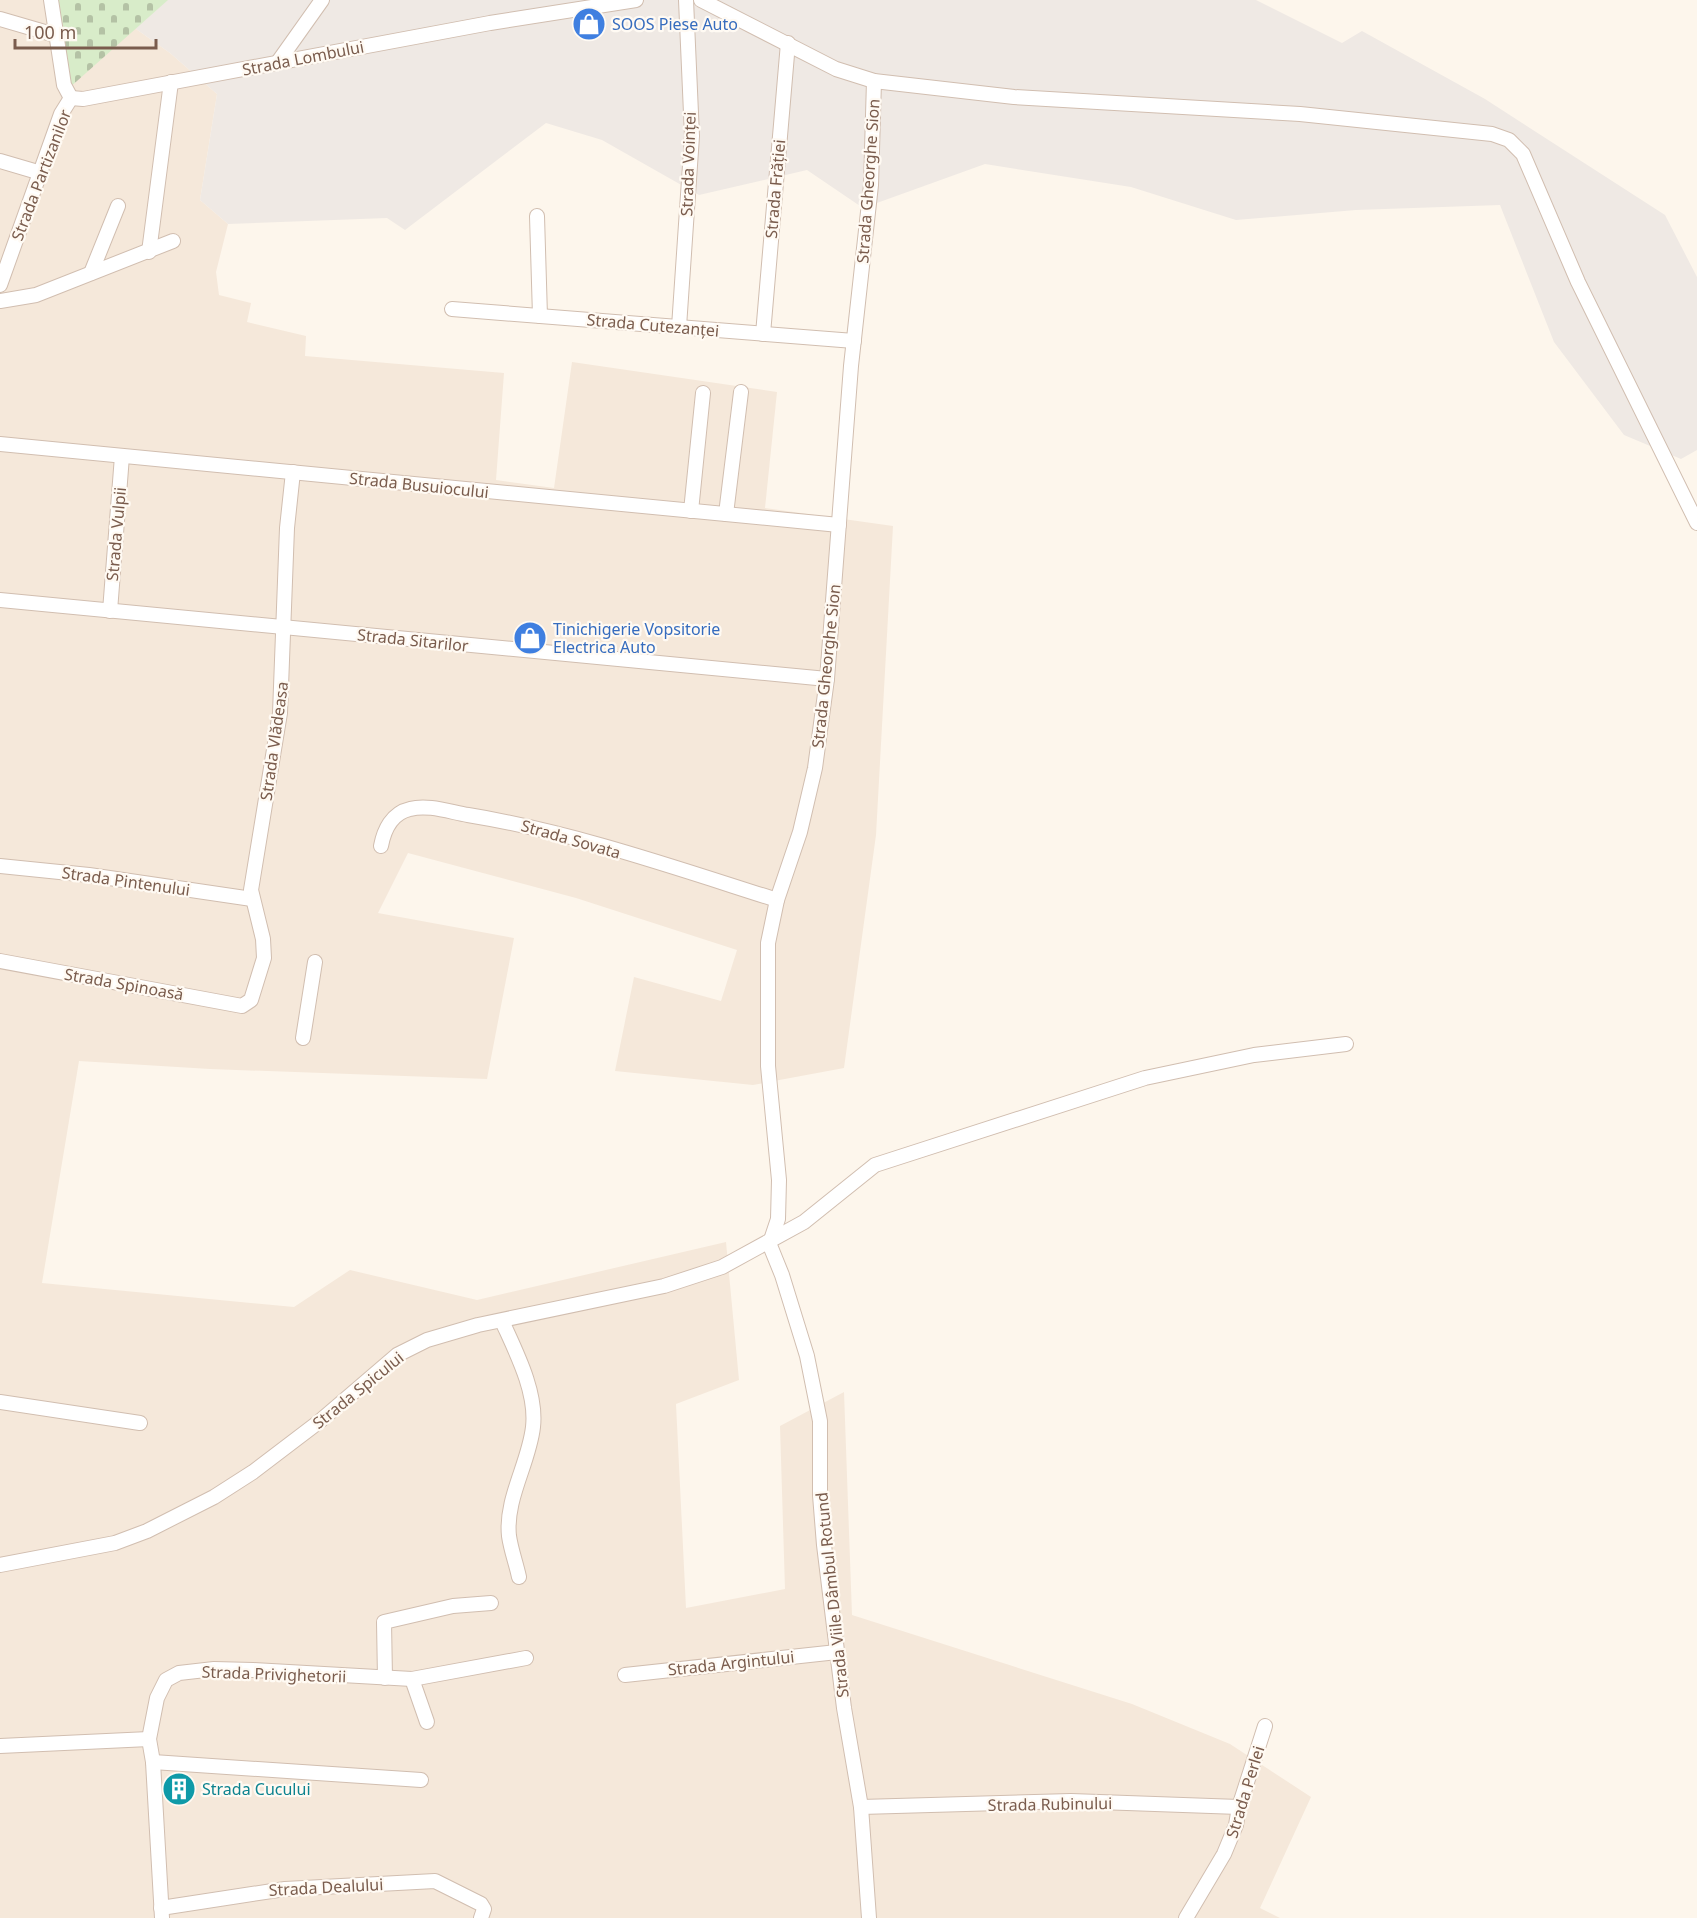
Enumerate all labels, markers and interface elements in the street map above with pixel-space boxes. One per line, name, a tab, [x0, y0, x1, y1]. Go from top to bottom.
shop icon: SOOS Piese Auto	[571, 6, 607, 42]
scale bar	[15, 12, 156, 50]
place label: SOOS Piese Auto	[612, 13, 738, 35]
text: 100 m	[24, 20, 76, 44]
street label: Strada Lombului	[240, 35, 366, 81]
street label: Strada Gheorghe Sion	[851, 98, 885, 264]
street label: Strada Partizanilor	[6, 106, 76, 244]
street label: Strada Voinței	[675, 111, 701, 217]
street label: Strada Frăției	[760, 139, 790, 239]
street label: Strada Cutezanței	[586, 308, 720, 342]
street label: Strada Busuiocului	[348, 467, 490, 503]
street label: Strada Vulpii	[101, 486, 131, 582]
street label: Strada Gheorghe Sion	[806, 583, 846, 749]
place label: Tinichigerie Vopsitorie Electrica Auto	[553, 618, 720, 658]
shop icon: Tinichigerie Vopsitorie Electrica Auto	[512, 620, 548, 656]
street label: Strada Sitarilor	[356, 623, 470, 657]
street label: Strada Vlădeasa	[255, 680, 293, 802]
street label: Strada Sovata	[519, 814, 623, 864]
street label: Strada Pintenului	[60, 861, 192, 901]
street label: Strada Spinoasă	[63, 963, 185, 1005]
street label: Strada Spicului	[308, 1346, 408, 1434]
street label: Strada Viile Dâmbul Rotund	[810, 1491, 854, 1699]
street label: Strada Argintului	[667, 1645, 795, 1681]
street label: Strada Privighetorii	[201, 1660, 347, 1688]
street label: Strada Perlei	[1221, 1743, 1269, 1841]
building icon: Strada Cucului	[161, 1771, 197, 1807]
place label: Strada Cucului	[202, 1778, 311, 1800]
street label: Strada Rubinului	[988, 1792, 1112, 1816]
street label: Strada Dealului	[268, 1873, 384, 1901]

